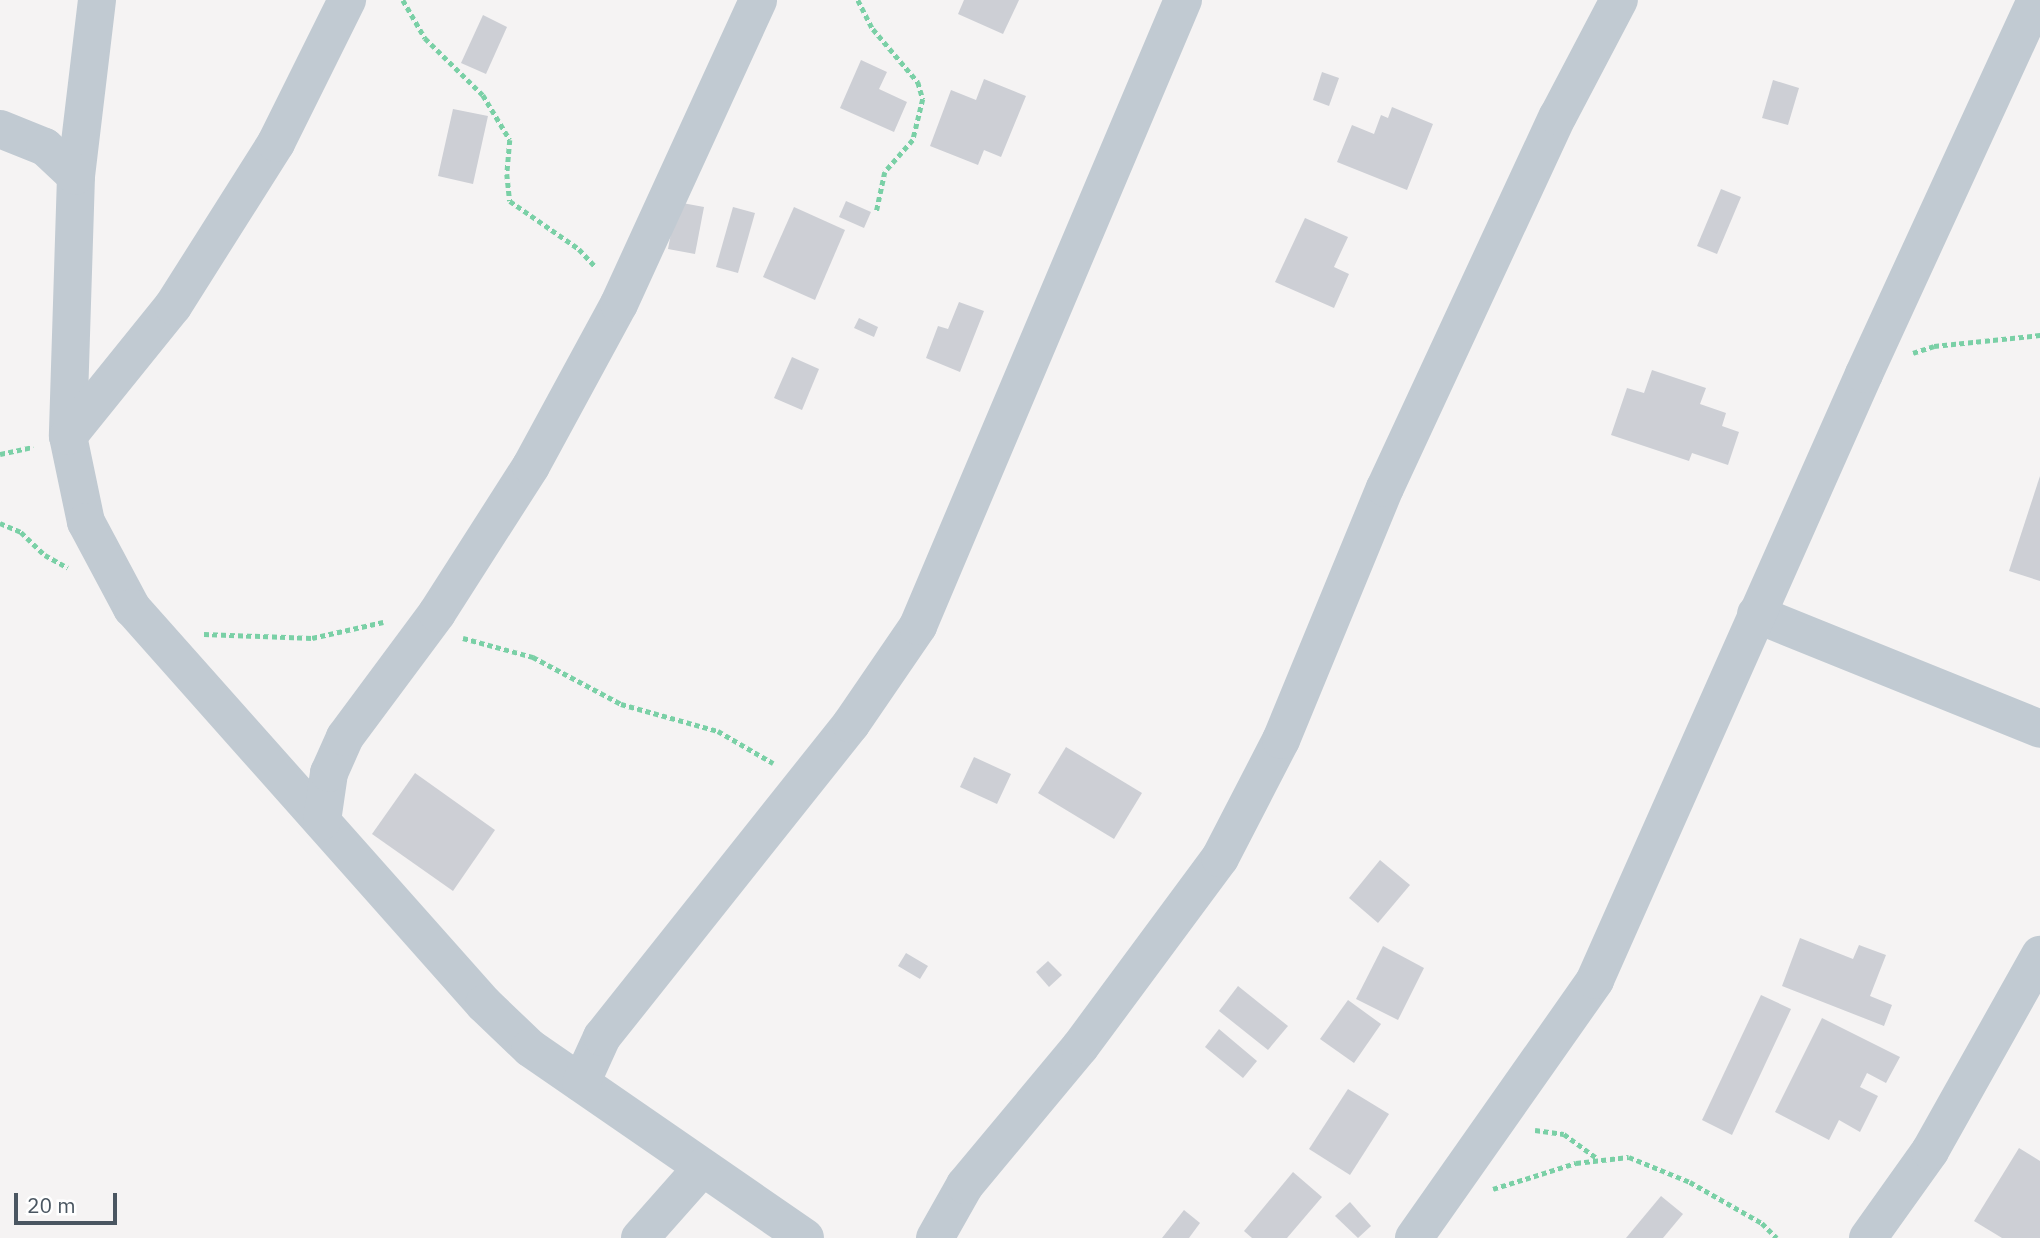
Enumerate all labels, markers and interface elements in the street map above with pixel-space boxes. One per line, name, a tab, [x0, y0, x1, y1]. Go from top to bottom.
scale bar	[18, 1178, 121, 1222]
text: 20 m	[27, 1191, 76, 1219]

